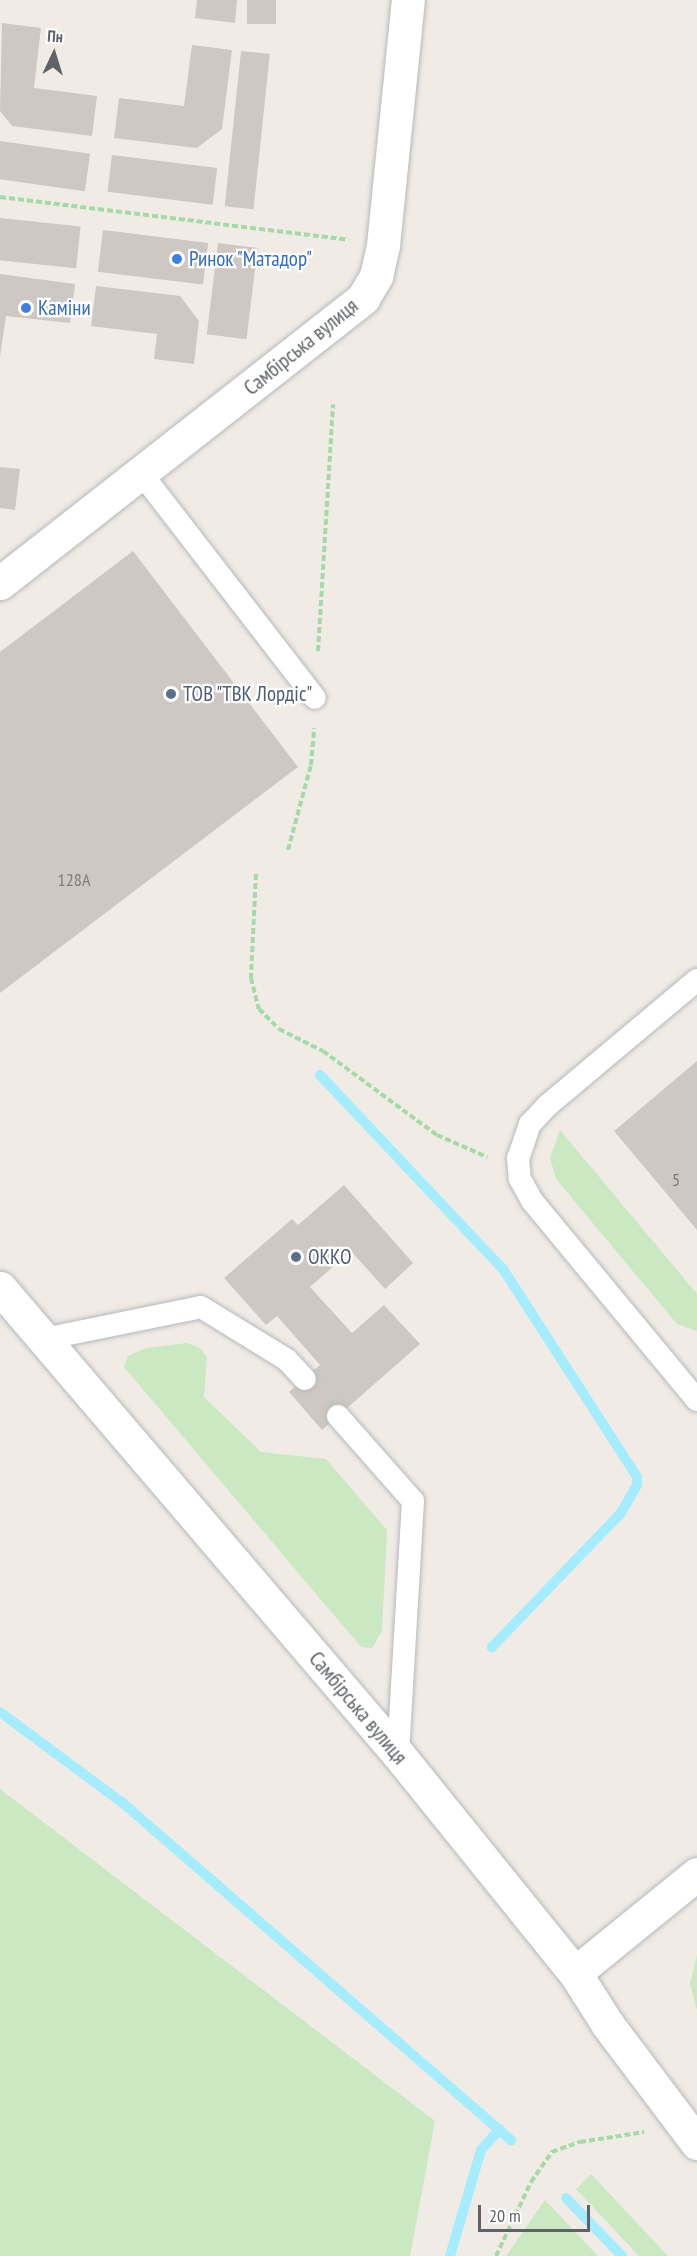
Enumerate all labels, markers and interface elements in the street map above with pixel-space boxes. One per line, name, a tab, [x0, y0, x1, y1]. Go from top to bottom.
north arrow	[24, 24, 84, 84]
text: Пн	[47, 26, 64, 47]
place label: Ринок "Матадор"	[189, 246, 313, 272]
marker: Ринок "Матадор"	[170, 252, 184, 266]
street label: Самбірська вулиця	[239, 293, 363, 401]
place label: Каміни	[38, 295, 91, 321]
marker: Каміни	[19, 301, 33, 315]
place label: ТОВ "ТВК Лордіс"	[183, 681, 313, 707]
marker: ТОВ "ТВК Лордіс"	[164, 687, 178, 701]
house number: 128А	[58, 869, 90, 891]
house number: 5	[672, 1169, 680, 1191]
place label: ОККО	[308, 1244, 351, 1270]
marker: ОККО	[289, 1250, 303, 1264]
street label: Самбірська вулиця	[304, 1647, 412, 1769]
scale bar	[481, 2193, 594, 2231]
text: 20 m	[489, 2204, 521, 2227]

